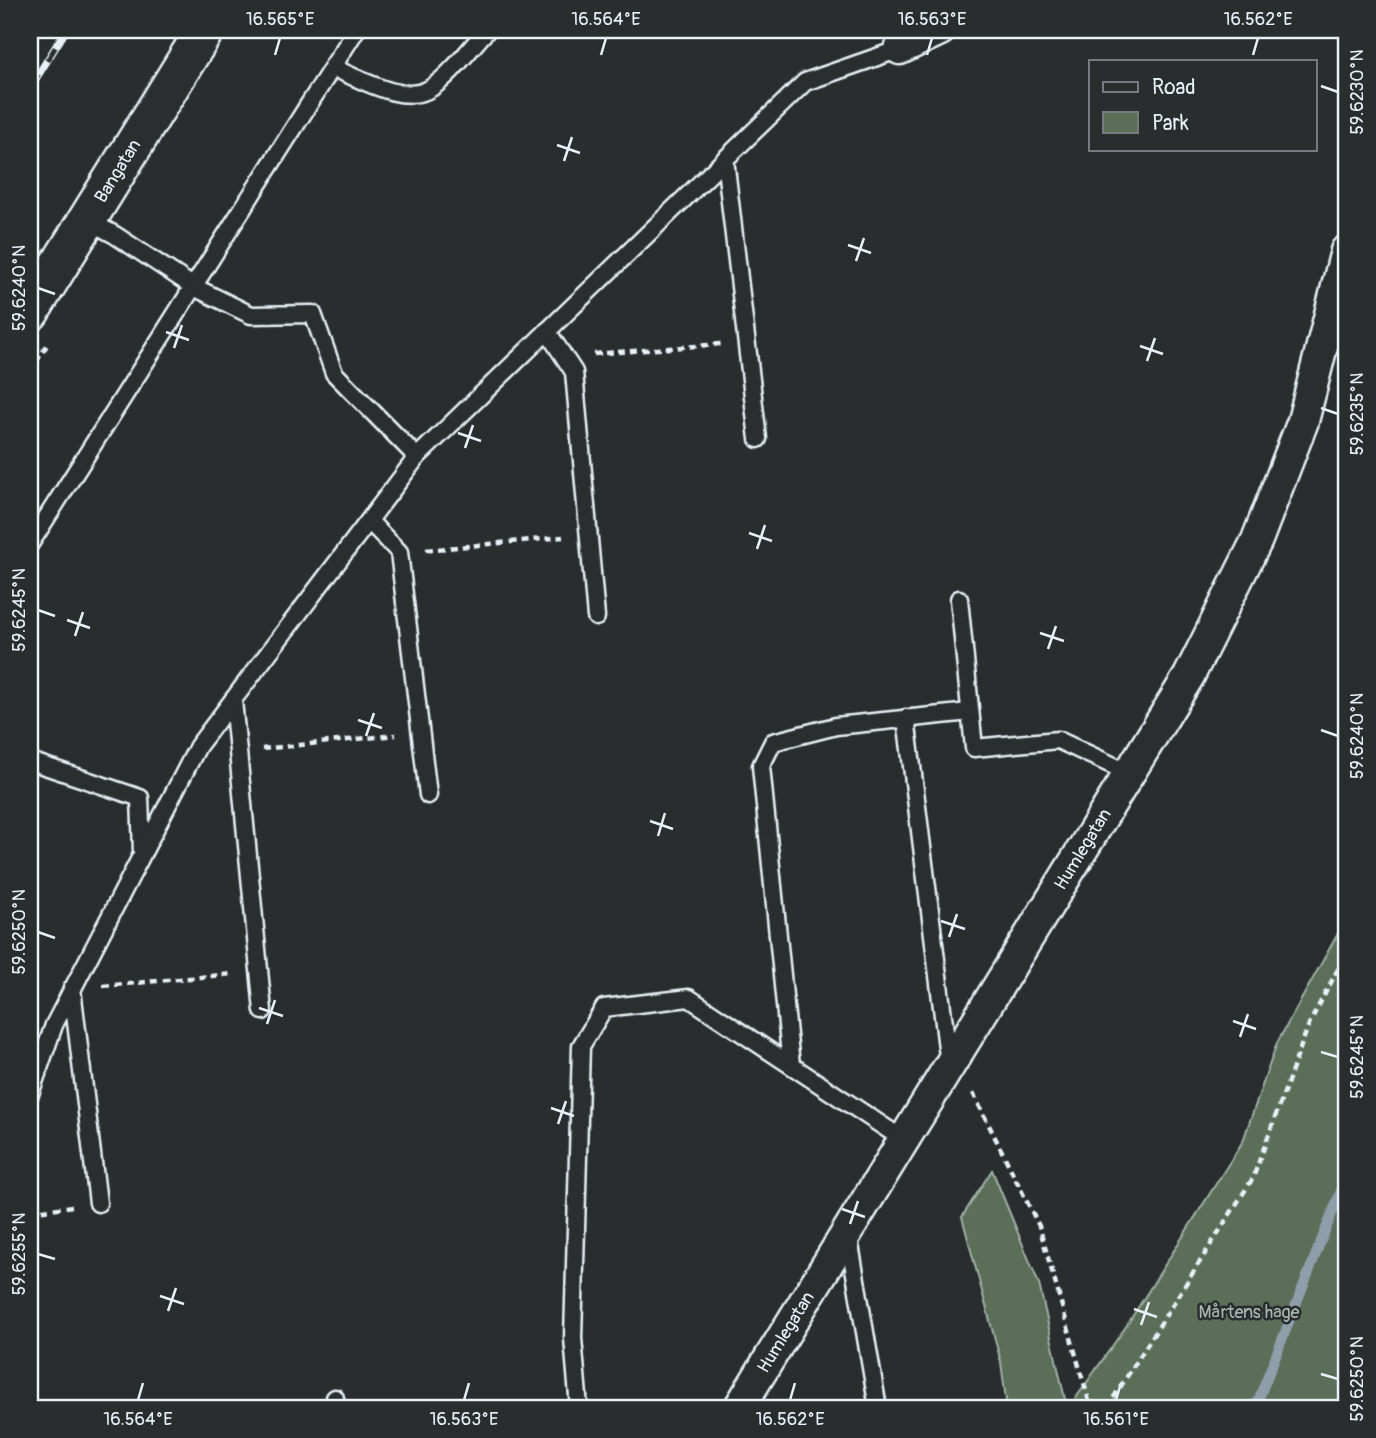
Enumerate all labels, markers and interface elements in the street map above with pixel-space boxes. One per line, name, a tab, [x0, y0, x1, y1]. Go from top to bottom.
text: 16.565°E	[246, 8, 314, 31]
text: 16.564°E	[571, 8, 641, 31]
text: 16.563°E	[898, 8, 966, 31]
text: 16.562°E	[1224, 8, 1293, 31]
text: 59.6230°N	[1346, 49, 1369, 135]
legend	[1089, 60, 1316, 150]
text: Road	[1152, 74, 1196, 101]
text: Park	[1152, 110, 1189, 137]
street label: Bangatan	[89, 135, 146, 207]
text: 59.6240°N	[8, 245, 31, 331]
text: 59.6235°N	[1346, 373, 1369, 455]
text: 59.6245°N	[8, 568, 31, 652]
text: 59.6240°N	[1346, 693, 1369, 779]
street label: Humlegatan	[1049, 804, 1116, 894]
text: 59.6250°N	[8, 889, 31, 975]
text: 59.6245°N	[1346, 1015, 1369, 1099]
text: 59.6255°N	[8, 1212, 31, 1296]
street label: Humlegatan	[752, 1287, 819, 1377]
park label: Mårtens hage	[1199, 1301, 1300, 1324]
text: 59.6250°N	[1346, 1336, 1369, 1422]
text: 16.564°E	[103, 1408, 173, 1431]
text: 16.563°E	[430, 1408, 498, 1431]
text: 16.562°E	[756, 1408, 825, 1431]
text: 16.561°E	[1083, 1408, 1149, 1431]

